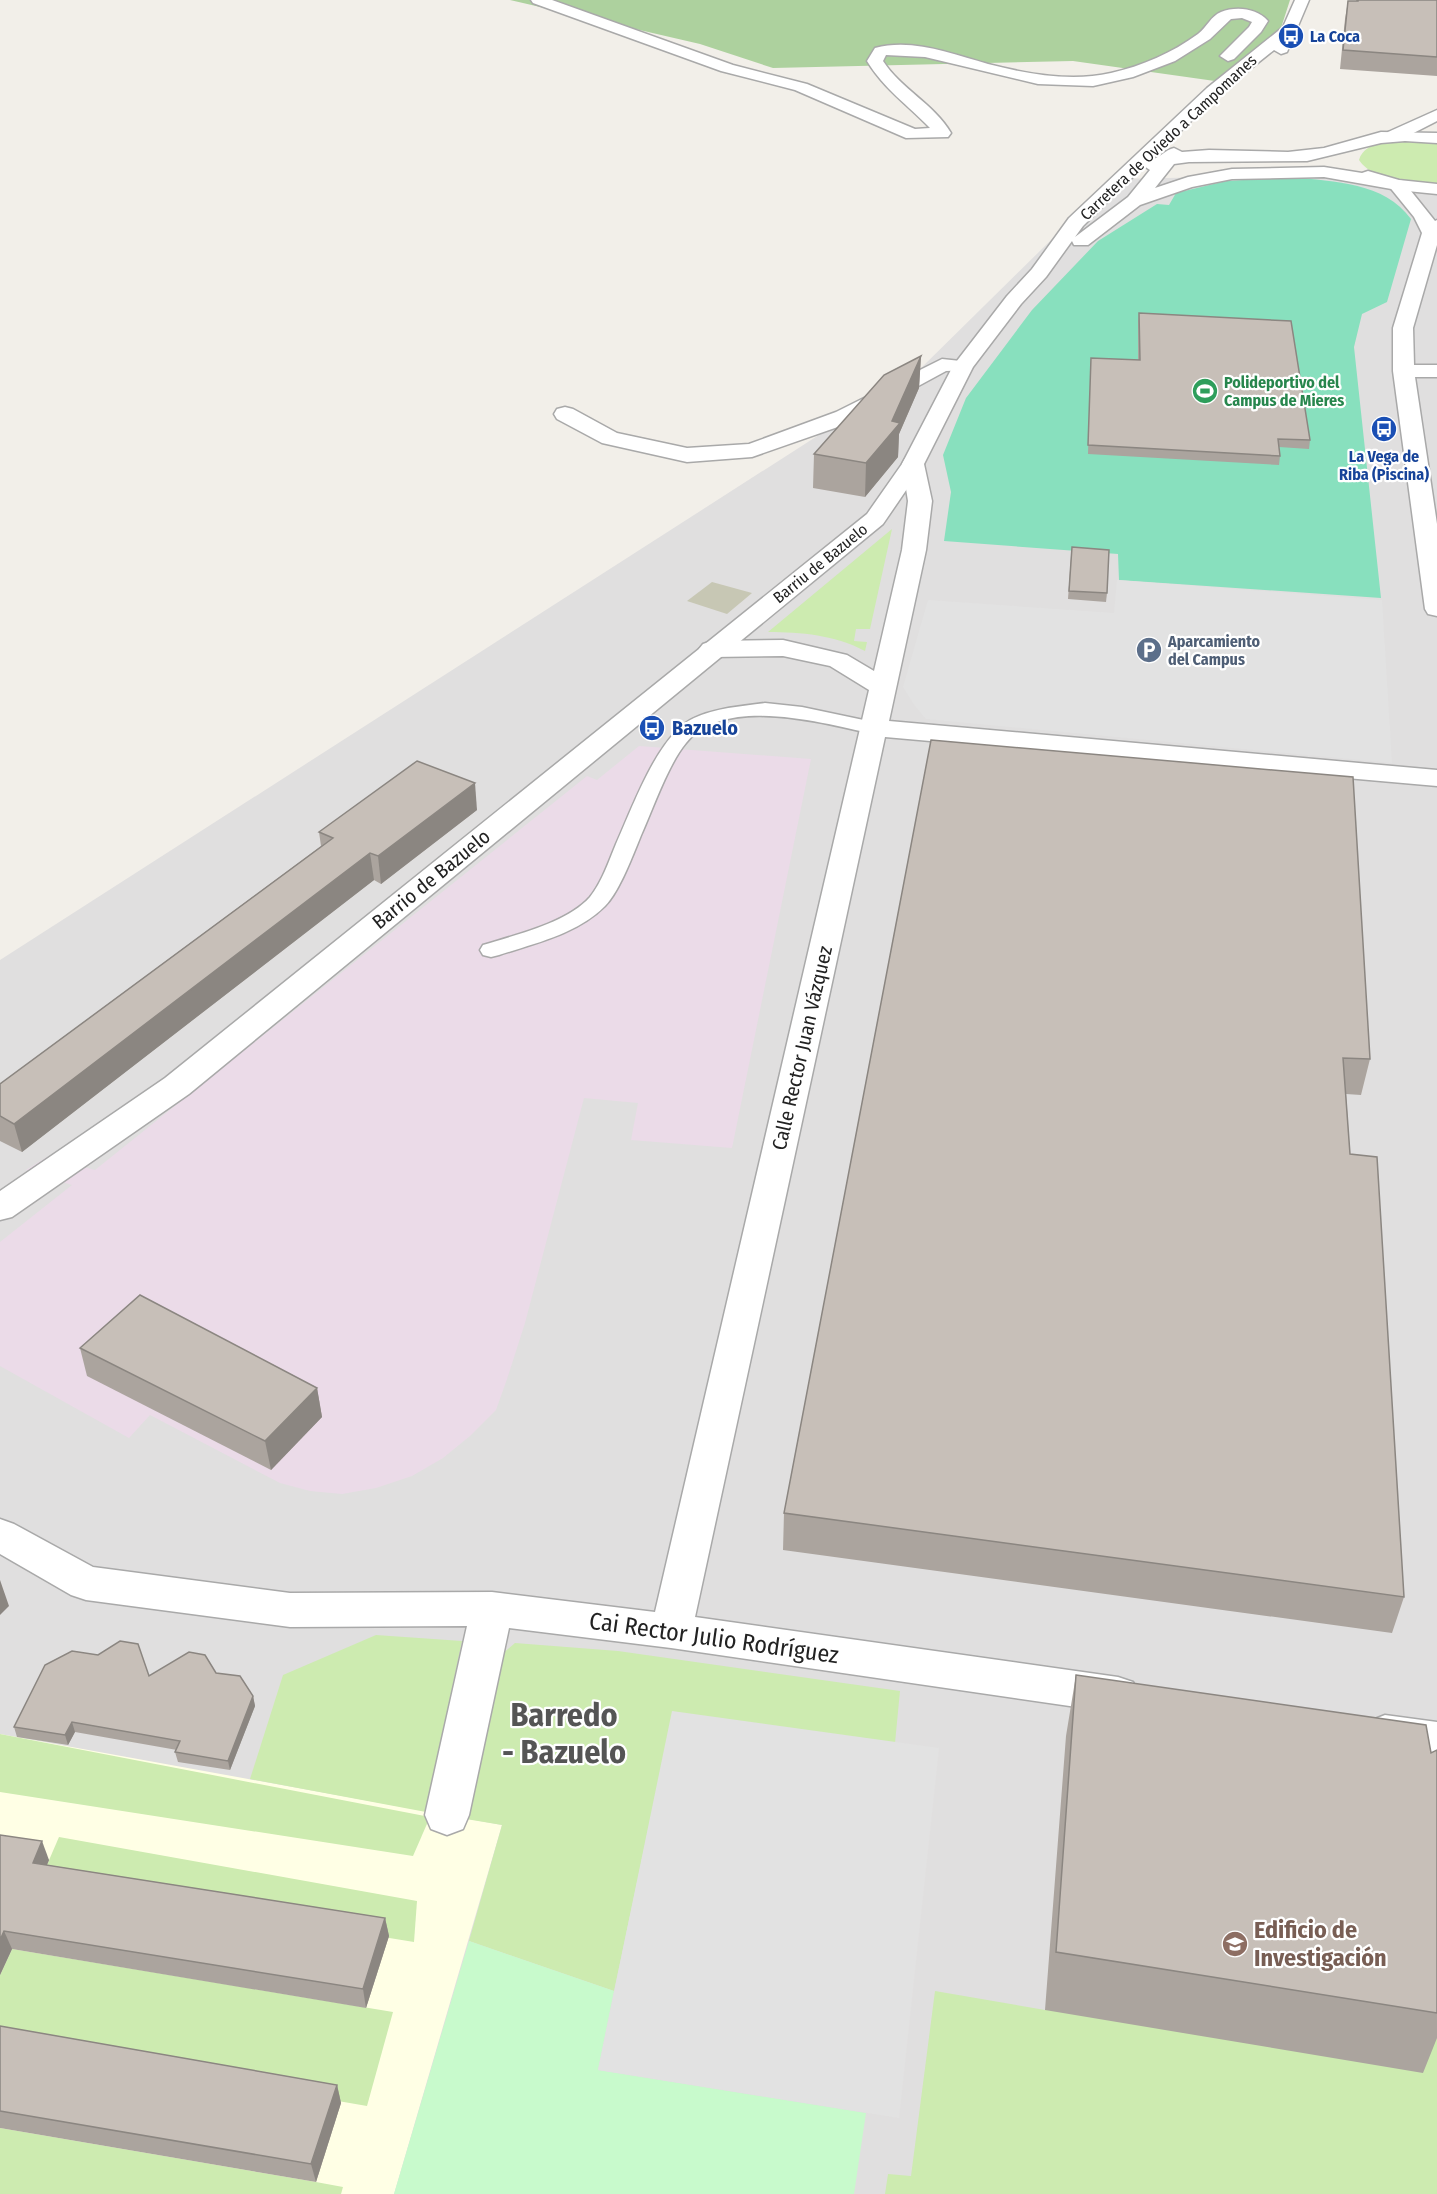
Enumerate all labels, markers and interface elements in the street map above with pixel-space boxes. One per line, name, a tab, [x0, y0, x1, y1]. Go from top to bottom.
bus stop icon: La Coca	[1276, 21, 1306, 51]
place label: La Coca	[1310, 27, 1360, 46]
street label: Carretera de Oviedo a Campomanes	[1076, 50, 1261, 224]
place label: Polideportivo del Campus de Mieres	[1224, 373, 1344, 410]
sports icon: Polideportivo del Campus de Mieres	[1190, 376, 1220, 406]
bus stop icon: La Vega de Riba (Piscina)	[1369, 414, 1399, 444]
place label: La Vega de Riba (Piscina)	[1339, 447, 1429, 484]
street label: Barriu de Bazuelo	[769, 520, 871, 607]
place label: Aparcamiento del Campus	[1167, 632, 1261, 669]
parking icon: Aparcamiento del Campus	[1134, 635, 1164, 665]
bus stop icon: Bazuelo	[637, 713, 667, 743]
place label: Bazuelo	[672, 716, 738, 740]
street label: Barrio de Bazuelo	[367, 824, 495, 934]
street label: Calle Rector Juan Vázquez	[767, 943, 837, 1152]
street label: Cai Rector Julio Rodríguez	[588, 1607, 840, 1669]
district label: Barredo - Bazuelo	[502, 1696, 626, 1771]
place label: Edificio de Investigación	[1254, 1916, 1387, 1972]
school or university icon: Edificio de Investigación	[1220, 1929, 1250, 1959]

